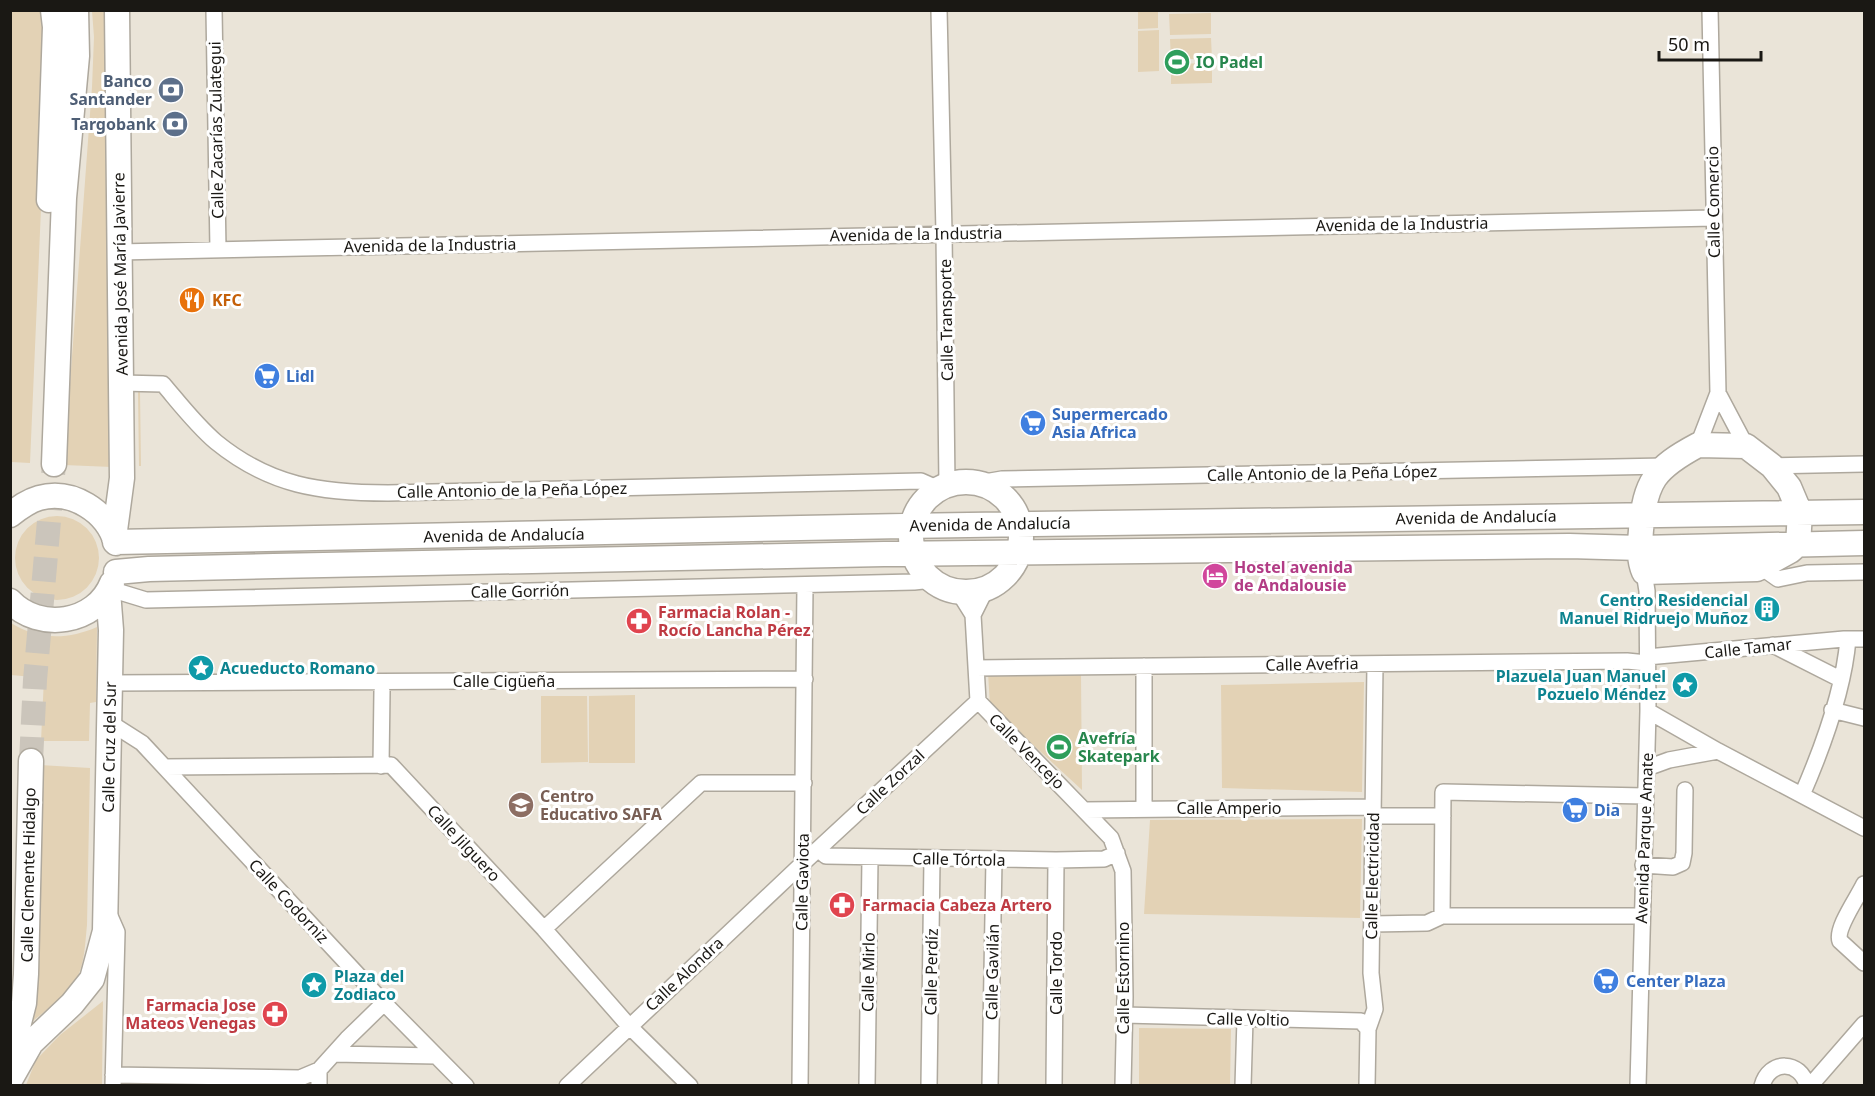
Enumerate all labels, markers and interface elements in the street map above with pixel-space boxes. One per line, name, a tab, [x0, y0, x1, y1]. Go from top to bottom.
scale bar	[1659, 24, 1761, 62]
text: 50 m	[1668, 32, 1710, 56]
street label: Calle Zacarías Zulategui	[203, 41, 229, 219]
sports icon: IO Padel	[1162, 47, 1192, 77]
place label: IO Padel	[1196, 51, 1263, 73]
place label: Banco Santander	[69, 70, 152, 110]
bank icon: Banco Santander	[156, 75, 186, 105]
bank icon: Targobank	[160, 109, 190, 139]
place label: Targobank	[71, 113, 156, 135]
street label: Calle Comercio	[1701, 146, 1725, 258]
street label: Avenida José María Javierre	[107, 172, 133, 376]
street label: Avenida de la Industria	[1315, 211, 1489, 237]
street label: Avenida de la Industria	[829, 221, 1003, 247]
street label: Avenida de la Industria	[343, 232, 517, 258]
street label: Calle Transporte	[934, 259, 958, 381]
restaurant icon: KFC	[177, 285, 207, 315]
place label: KFC	[212, 289, 242, 311]
supermarket icon: Lidl	[252, 361, 282, 391]
place label: Lidl	[286, 365, 315, 387]
place label: Supermercado Asia Africa	[1052, 403, 1168, 443]
supermarket icon: Supermercado Asia Africa	[1018, 408, 1048, 438]
street label: Calle Antonio de la Peña López	[1207, 460, 1437, 486]
street label: Calle Antonio de la Peña López	[397, 477, 627, 503]
street label: Avenida de Andalucía	[1395, 505, 1557, 529]
street label: Avenida de Andalucía	[909, 512, 1071, 536]
street label: Avenida de Andalucía	[423, 523, 585, 547]
place label: Hostel avenida de Andalousie	[1234, 556, 1353, 596]
hotel icon: Hostel avenida de Andalousie	[1200, 561, 1230, 591]
street label: Calle Gorrión	[470, 579, 570, 603]
place label: Centro Residencial Manuel Ridruejo Muñoz	[1559, 589, 1748, 629]
building icon: Centro Residencial Manuel Ridruejo Muñoz	[1752, 594, 1782, 624]
place label: Farmacia Rolan - Rocío Lancha Pérez	[658, 601, 811, 641]
pharmacy icon: Farmacia Rolan - Rocío Lancha Pérez	[624, 606, 654, 636]
street label: Calle Tamar	[1703, 632, 1793, 664]
street label: Calle Avefria	[1265, 652, 1359, 676]
place icon: Acueducto Romano	[186, 653, 216, 683]
place label: Acueducto Romano	[220, 657, 375, 679]
place label: Plazuela Juan Manuel Pozuelo Méndez	[1496, 665, 1666, 705]
street label: Calle Cigüeña	[453, 670, 555, 692]
place icon: Plazuela Juan Manuel Pozuelo Méndez	[1670, 670, 1700, 700]
street label: Calle Cruz del Sur	[97, 681, 121, 813]
street label: Calle Vencejo	[984, 708, 1070, 794]
place label: Avefría Skatepark	[1078, 727, 1160, 767]
sports icon: Avefría Skatepark	[1044, 732, 1074, 762]
street label: Calle Zorzal	[851, 744, 929, 820]
street label: Avenida Parque Amate	[1630, 752, 1658, 924]
place label: Centro Educativo SAFA	[540, 785, 663, 825]
street label: Calle Clemente Hidalgo	[15, 787, 41, 963]
school or university icon: Centro Educativo SAFA	[506, 790, 536, 820]
supermarket icon: Dia	[1560, 795, 1590, 825]
street label: Calle Amperio	[1177, 797, 1282, 819]
place label: Dia	[1594, 799, 1620, 821]
street label: Calle Jilguero	[423, 800, 505, 886]
street label: Calle Electricidad	[1360, 812, 1384, 940]
street label: Calle Gaviota	[790, 833, 814, 931]
street label: Calle Tórtola	[912, 847, 1006, 871]
street label: Calle Codorniz	[244, 854, 334, 948]
pharmacy icon: Farmacia Cabeza Artero	[827, 890, 857, 920]
place label: Farmacia Cabeza Artero	[862, 894, 1052, 916]
street label: Calle Estornino	[1112, 922, 1134, 1034]
street label: Calle Gavilán	[980, 924, 1004, 1020]
street label: Calle Perdíz	[919, 928, 943, 1016]
street label: Calle Tordo	[1045, 931, 1067, 1015]
street label: Calle Alondra	[640, 932, 728, 1016]
street label: Calle Mirlo	[856, 932, 880, 1012]
place label: Plaza del Zodiaco	[334, 965, 404, 1005]
supermarket icon: Center Plaza	[1591, 966, 1621, 996]
place icon: Plaza del Zodiaco	[299, 970, 329, 1000]
place label: Center Plaza	[1626, 970, 1726, 992]
place label: Farmacia Jose Mateos Venegas	[125, 994, 256, 1034]
pharmacy icon: Farmacia Jose Mateos Venegas	[260, 999, 290, 1029]
street label: Calle Voltio	[1206, 1007, 1290, 1031]

